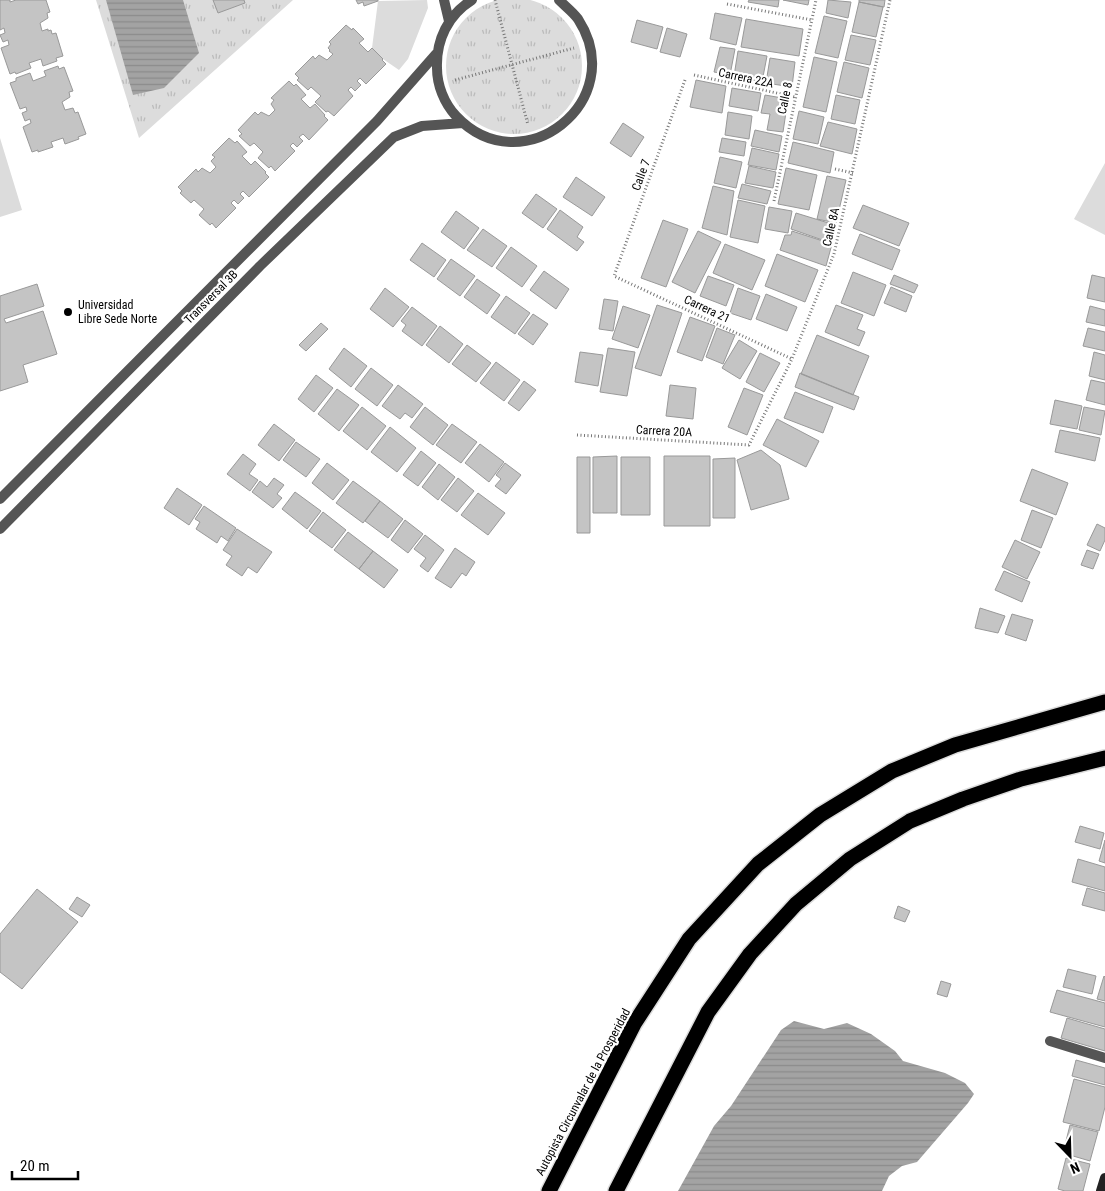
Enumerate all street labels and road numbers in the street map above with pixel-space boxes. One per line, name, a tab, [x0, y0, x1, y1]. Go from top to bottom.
street label: Carrera 22A	[717, 65, 775, 91]
street label: Calle 8	[775, 81, 795, 115]
street label: Calle 7	[629, 157, 653, 193]
street label: Calle 8A	[820, 206, 842, 248]
street label: Transversal 3B	[181, 267, 241, 327]
street label: Carrera 21	[682, 292, 732, 326]
street label: Carrera 20A	[636, 423, 692, 439]
street label: Autopista Circunvalar de la Prosperidad	[533, 1006, 633, 1178]

